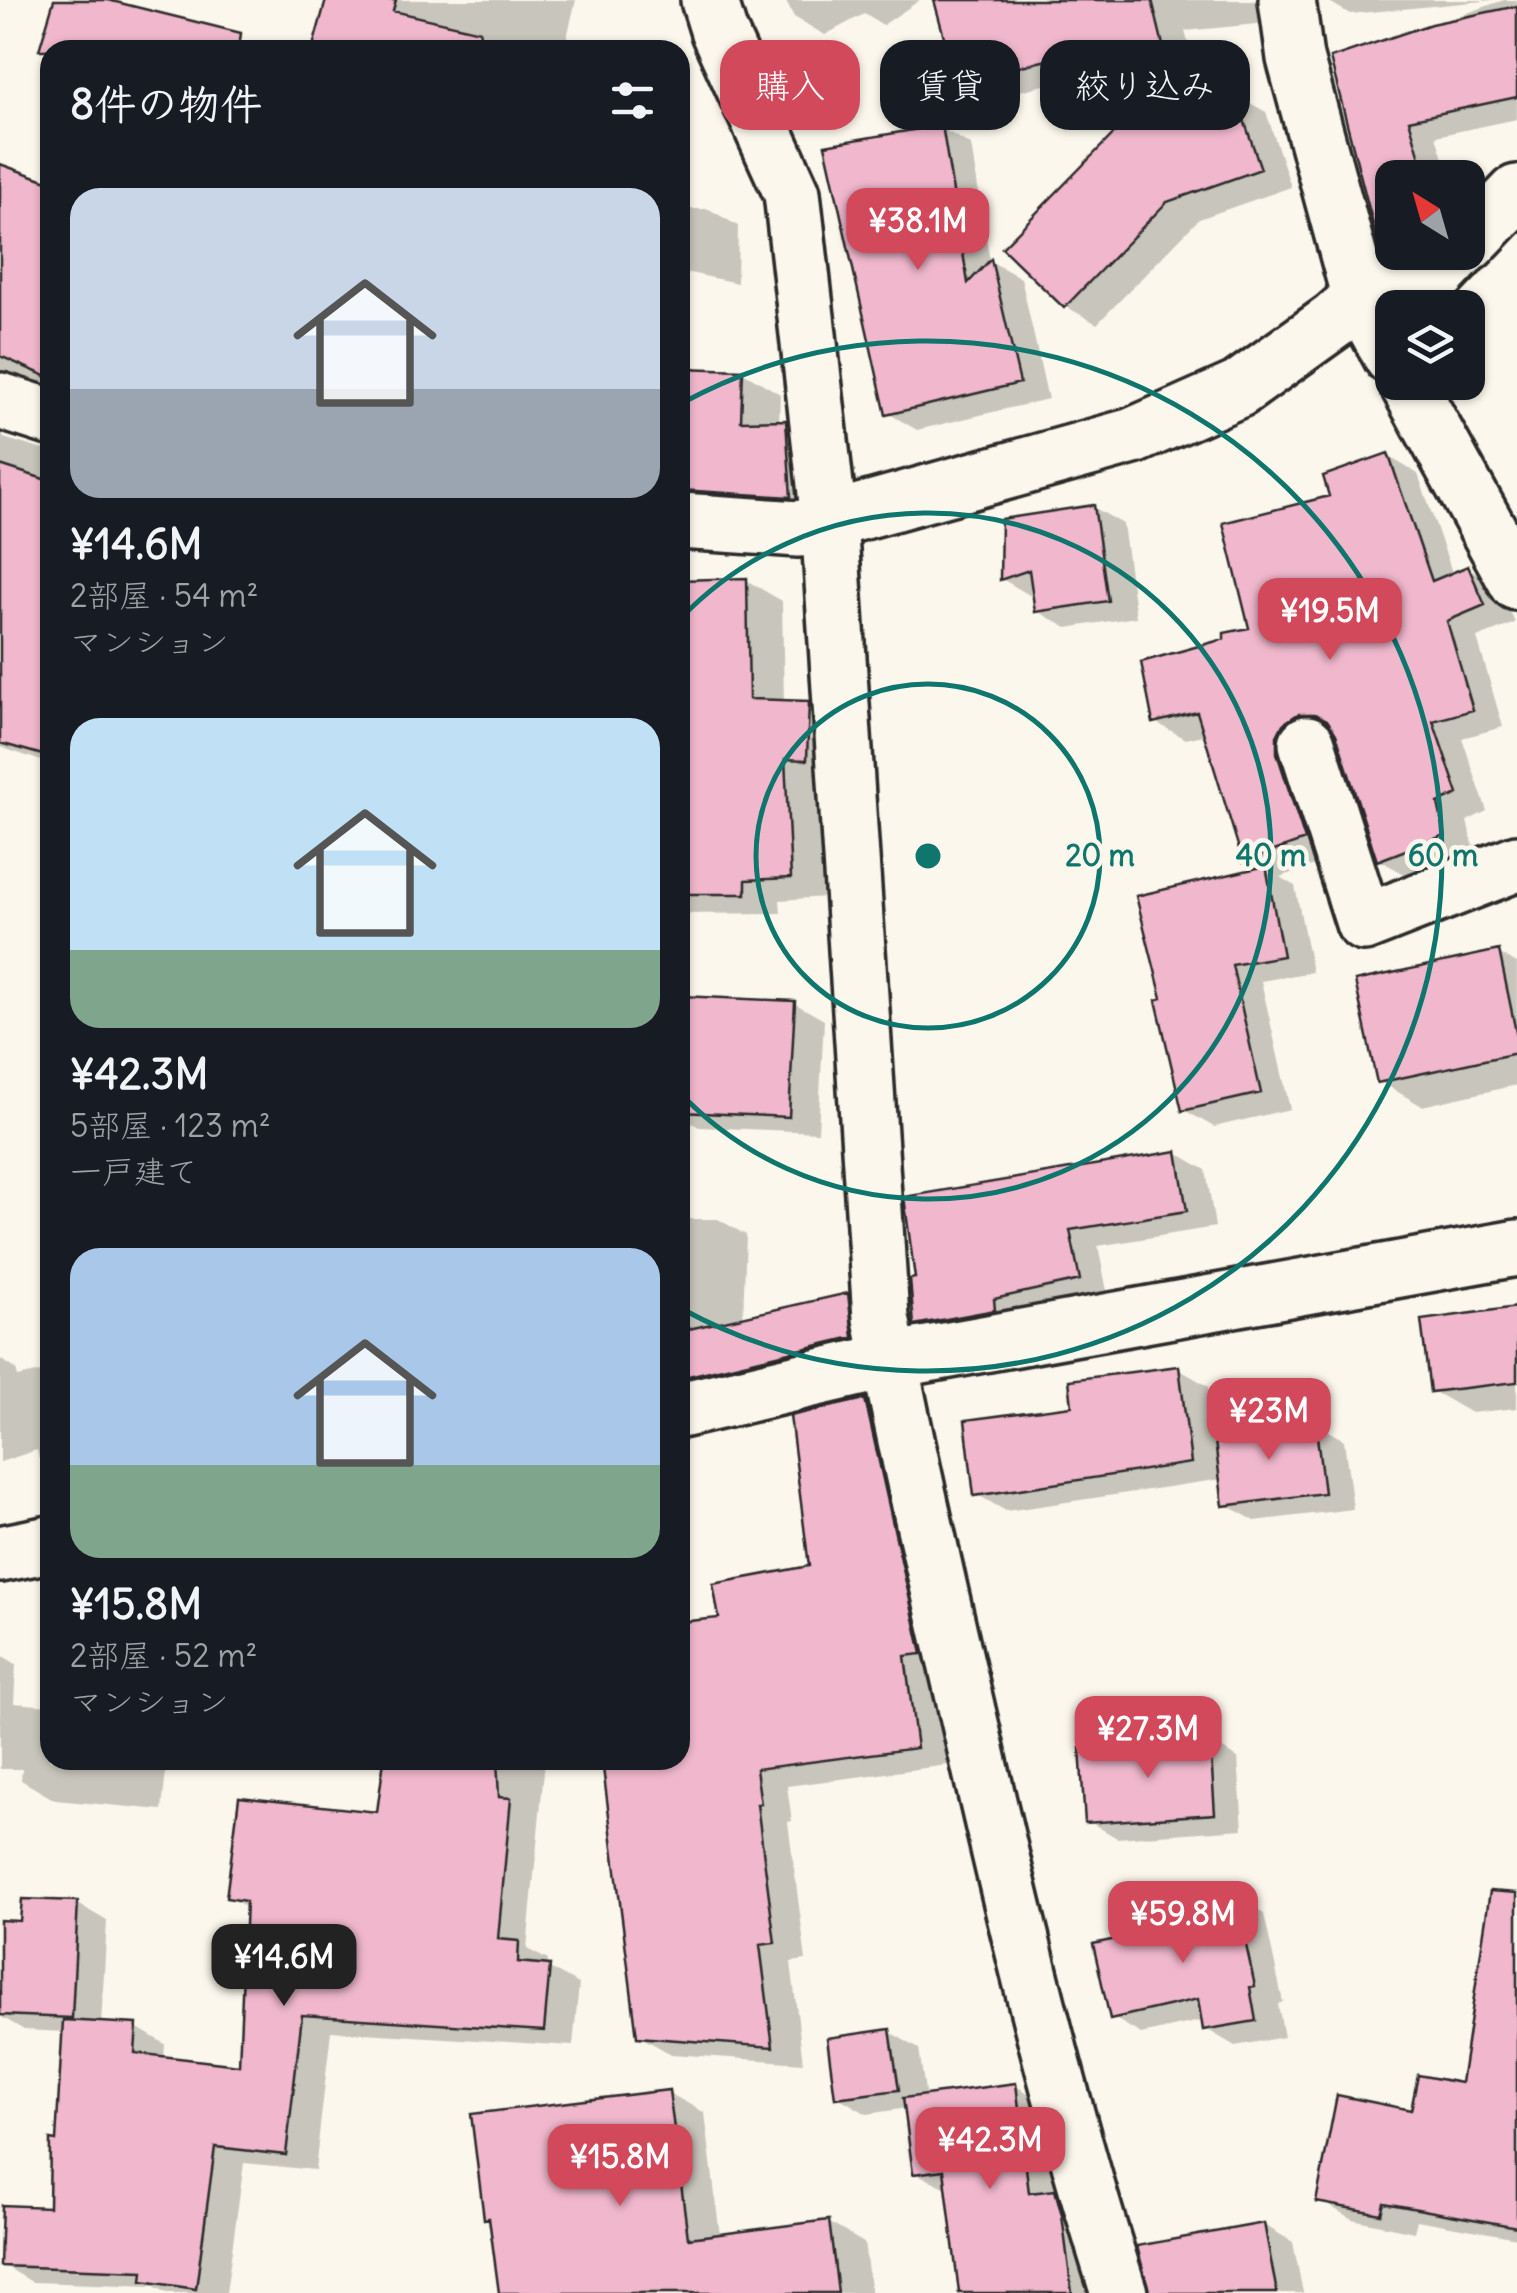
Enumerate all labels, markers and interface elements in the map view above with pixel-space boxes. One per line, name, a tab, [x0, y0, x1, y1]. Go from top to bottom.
chip: 購入	[720, 40, 860, 130]
chip: 賃貸	[880, 40, 1020, 130]
chip: 絞り込み	[1040, 40, 1250, 130]
icon: filters	[605, 73, 660, 128]
text: 8件の物件	[70, 78, 262, 130]
north arrow	[1375, 160, 1485, 270]
map controls	[1375, 160, 1485, 400]
pin: ¥38.1M	[837, 188, 999, 273]
text: ¥38.1M	[868, 200, 968, 241]
icon: home	[275, 253, 455, 433]
button: layers	[1375, 290, 1485, 400]
text: ¥14.6M	[70, 518, 203, 570]
text: 2部屋 · 54 m²	[70, 575, 258, 616]
pin: ¥19.5M	[1249, 578, 1411, 663]
text: ¥19.5M	[1280, 590, 1380, 631]
text: マンション	[70, 621, 229, 662]
icon: home	[275, 783, 455, 963]
text: 20 m	[1065, 836, 1135, 874]
text: 40 m	[1236, 836, 1306, 874]
text: 60 m	[1408, 836, 1478, 874]
centre of rings	[910, 838, 946, 874]
text: ¥42.3M	[70, 1048, 209, 1100]
text: 5部屋 · 123 m²	[70, 1105, 271, 1146]
text: 一戸建て	[70, 1151, 198, 1192]
icon: home	[275, 1313, 455, 1493]
pin: ¥23M	[1210, 1378, 1328, 1463]
text: ¥23M	[1229, 1390, 1309, 1431]
text: ¥15.8M	[70, 1578, 202, 1630]
text: 2部屋 · 52 m²	[70, 1635, 257, 1676]
text: マンション	[70, 1681, 229, 1722]
pin: ¥27.3M	[1067, 1696, 1229, 1781]
text: ¥27.3M	[1097, 1708, 1199, 1749]
pin: ¥59.8M	[1102, 1881, 1264, 1966]
text: ¥59.8M	[1130, 1893, 1236, 1934]
pin: ¥14.6M	[203, 1924, 365, 2009]
text: ¥14.6M	[234, 1936, 335, 1977]
pin: ¥42.3M	[909, 2107, 1071, 2192]
text: ¥42.3M	[937, 2119, 1043, 2160]
pin: ¥15.8M	[539, 2124, 701, 2209]
text: ¥15.8M	[570, 2136, 670, 2177]

